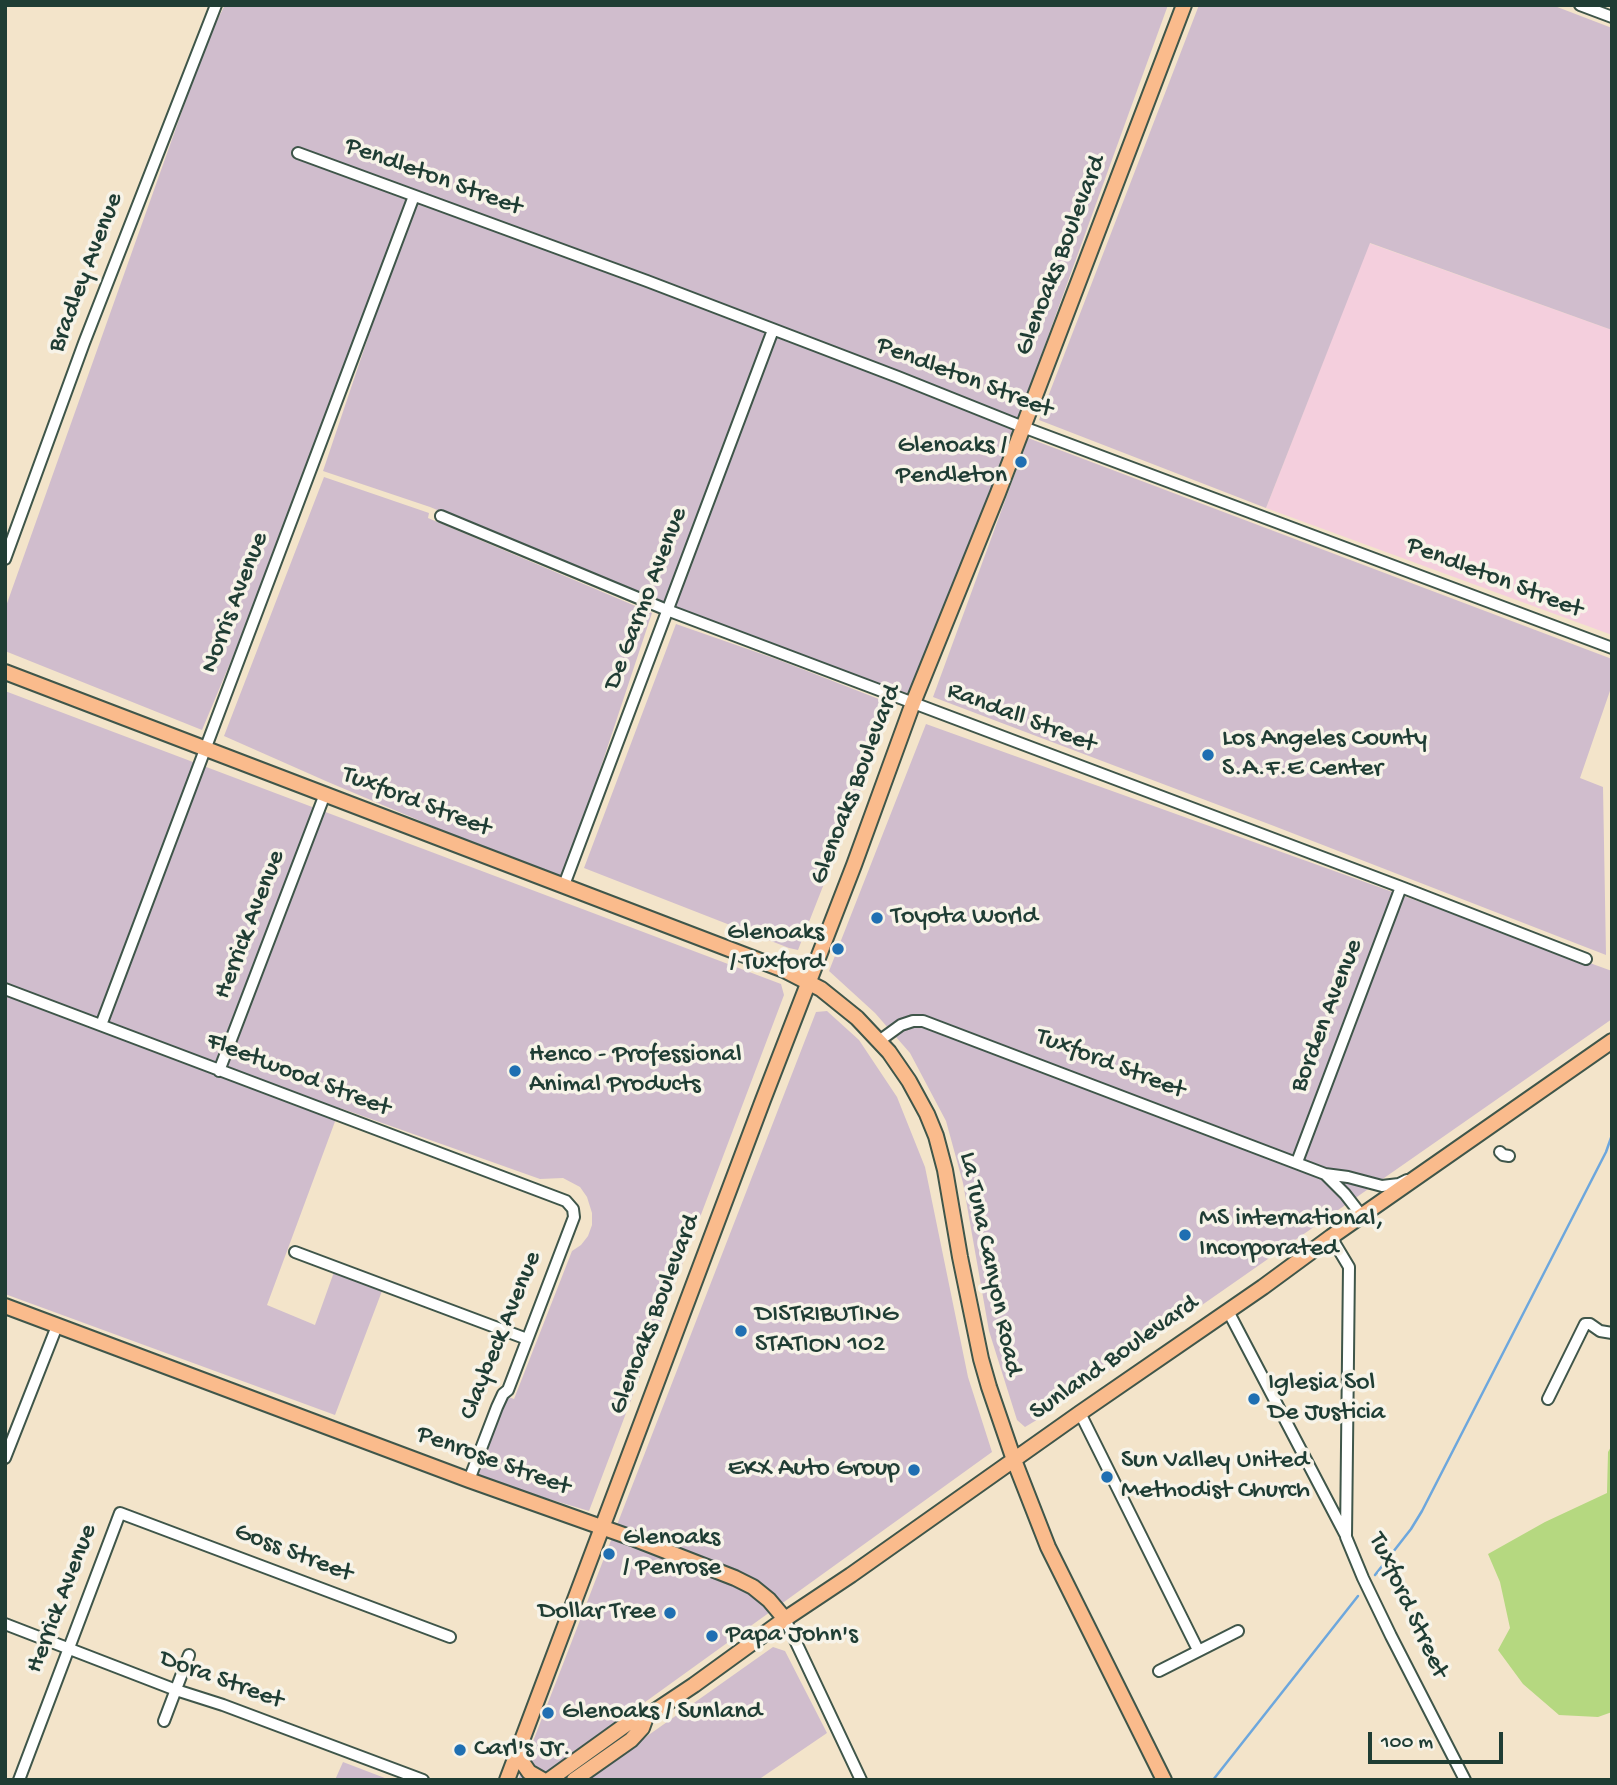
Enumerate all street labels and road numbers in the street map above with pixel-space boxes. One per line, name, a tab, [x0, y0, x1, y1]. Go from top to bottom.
street label: Pendleton Street	[340, 131, 526, 225]
street label: Glenoaks Boulevard	[1010, 152, 1114, 360]
street label: Bradley Avenue	[42, 189, 132, 357]
street label: Pendleton Street	[871, 331, 1057, 427]
street label: De Garmo Avenue	[598, 503, 696, 695]
street label: Norris Avenue	[195, 528, 277, 678]
street label: Pendleton Street	[1401, 531, 1587, 627]
street label: Randall Street	[942, 676, 1100, 762]
street label: Glenoaks Boulevard	[805, 681, 909, 889]
street label: Tuxford Street	[337, 760, 495, 846]
street label: Herrick Avenue	[208, 846, 294, 1004]
street label: Borden Avenue	[1285, 935, 1371, 1097]
street label: Tuxford Street	[1031, 1022, 1189, 1108]
street label: Fleetwood Street	[202, 1027, 394, 1125]
street label: La Tuna Canyon Road	[950, 1149, 1028, 1379]
street label: Glenoaks Boulevard	[604, 1211, 708, 1419]
street label: Claybeck Avenue	[454, 1247, 550, 1425]
street label: Sunland Boulevard	[1025, 1289, 1205, 1429]
street label: Penrose Street	[412, 1420, 574, 1504]
street label: Goss Street	[229, 1517, 357, 1591]
street label: Herrick Avenue	[20, 1520, 106, 1678]
street label: Tuxford Street	[1360, 1528, 1454, 1684]
street label: Dora Street	[155, 1644, 287, 1718]

